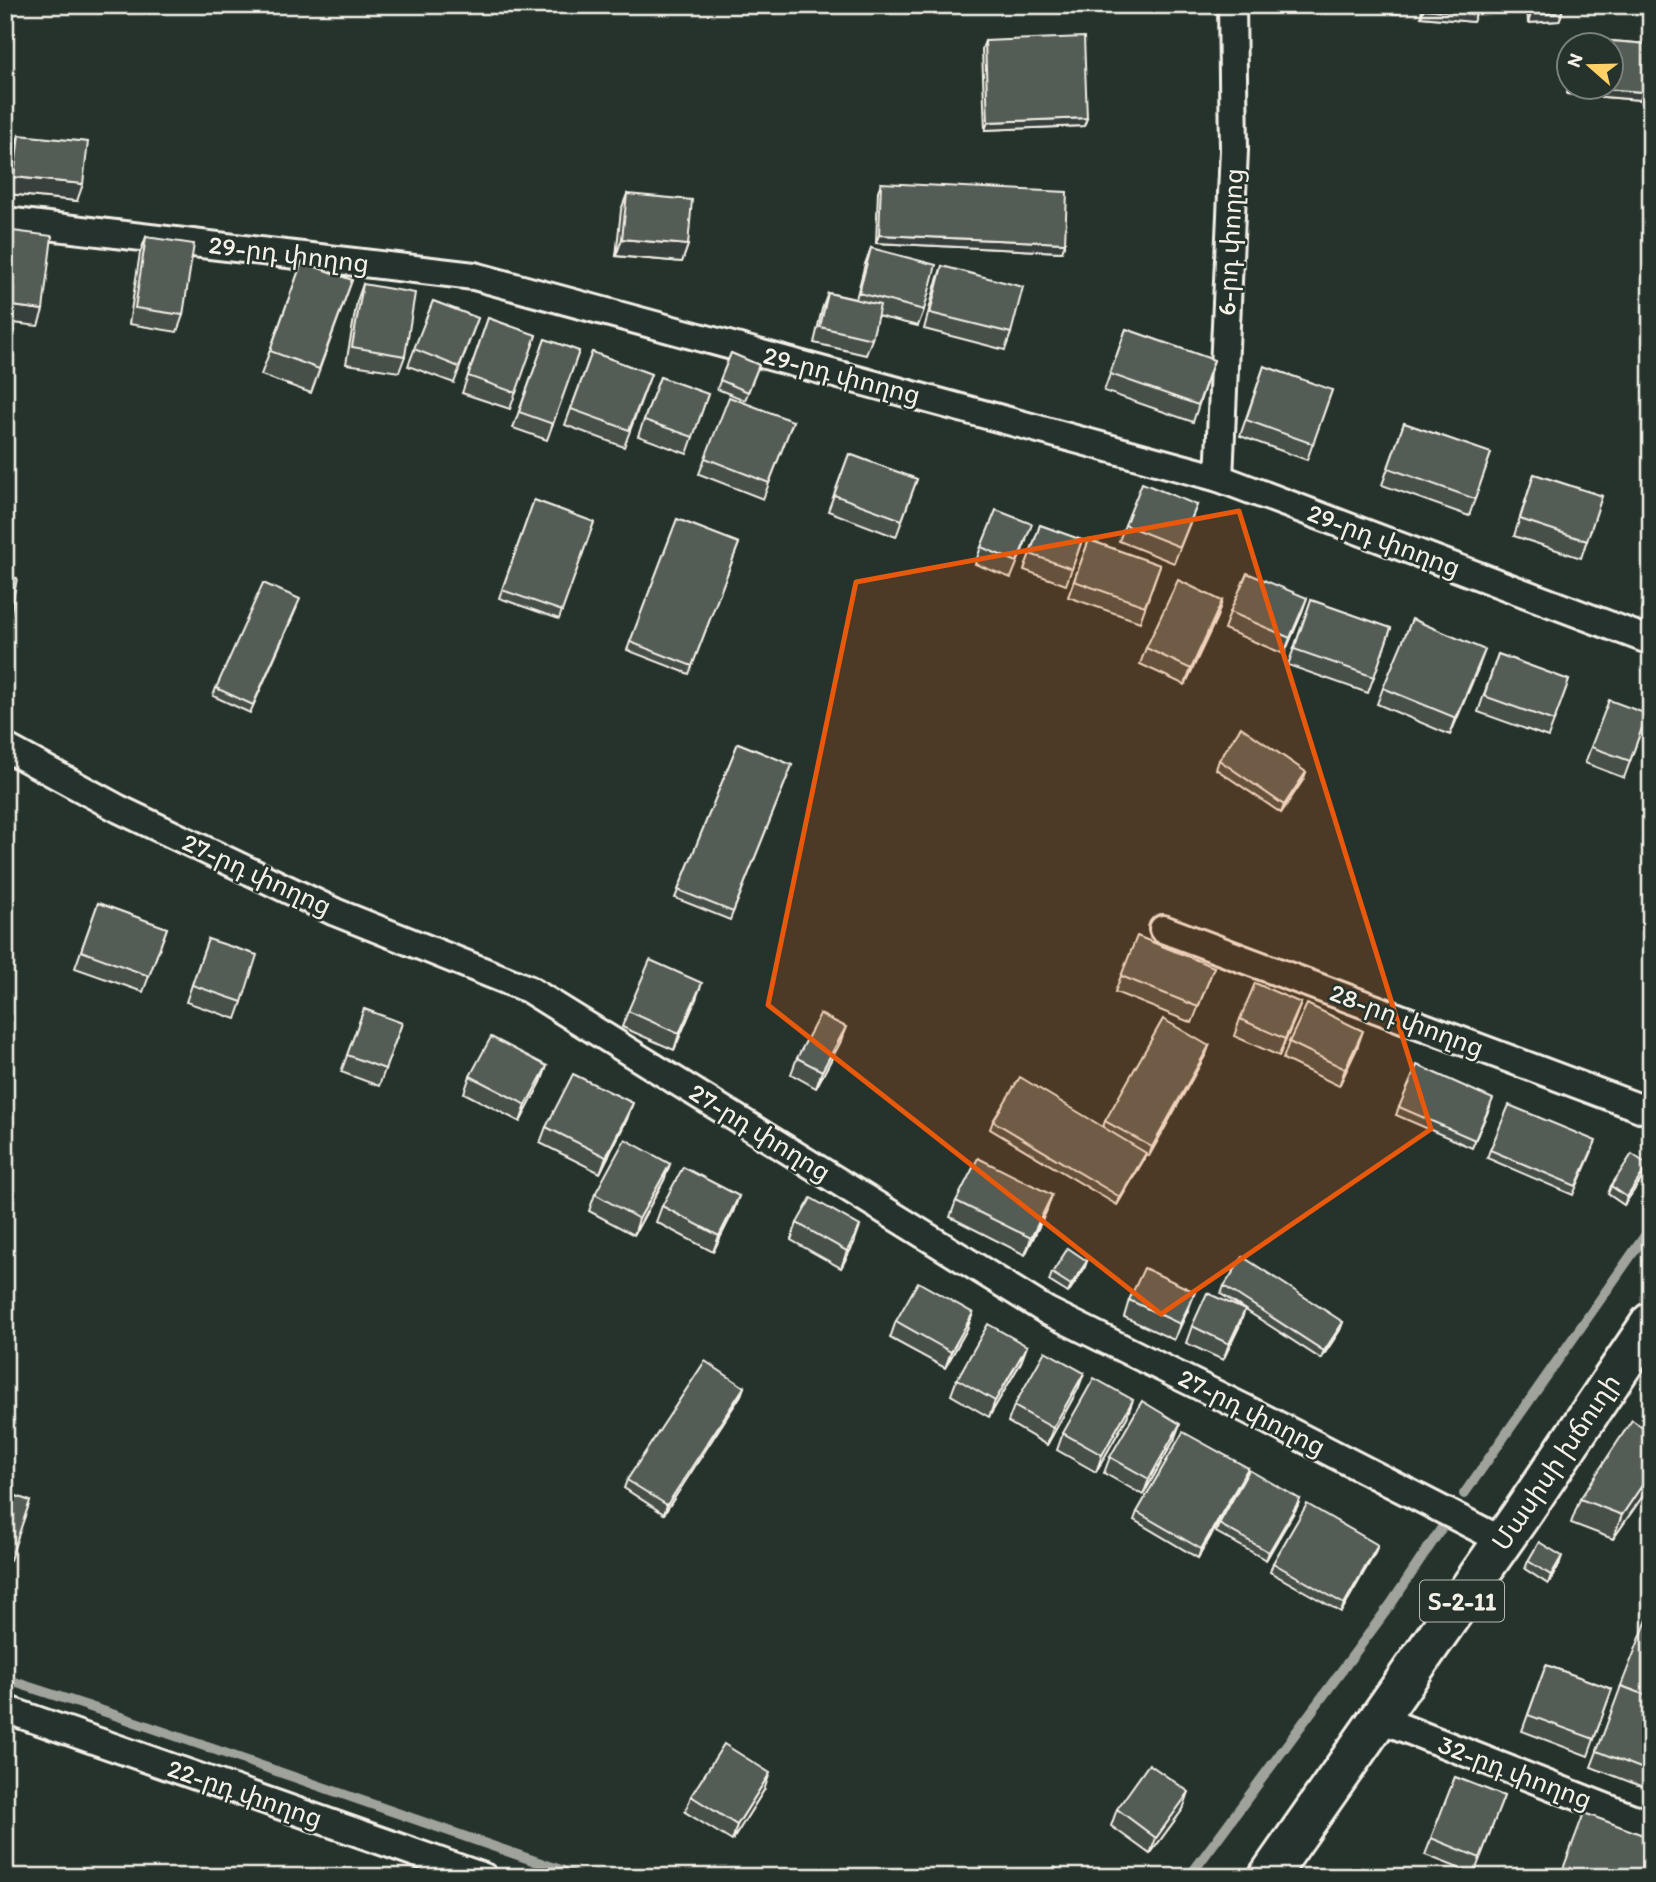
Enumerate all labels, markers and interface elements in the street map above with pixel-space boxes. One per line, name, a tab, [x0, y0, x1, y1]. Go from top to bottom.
north arrow	[1554, 32, 1624, 102]
text: N	[1561, 50, 1587, 70]
street label: 6-րդ փողոց	[1210, 167, 1250, 317]
street label: 29-րդ փողոց	[207, 228, 371, 280]
street label: 29-րդ փողոց	[760, 339, 924, 411]
street label: 29-րդ փողոց	[1303, 496, 1465, 584]
street label: 27-րդ փողոց	[177, 826, 337, 922]
street label: 28-րդ փողոց	[1326, 976, 1488, 1064]
street label: 27-րդ փողոց	[683, 1076, 837, 1188]
street label: 27-րդ փողոց	[1173, 1361, 1331, 1463]
street label: Մասիսի խճուղի	[1485, 1368, 1627, 1556]
road number: Տ-2-11	[1420, 1581, 1504, 1622]
street label: 32-րդ փողոց	[1434, 1728, 1596, 1816]
street label: 22-րդ փողոց	[163, 1752, 327, 1834]

